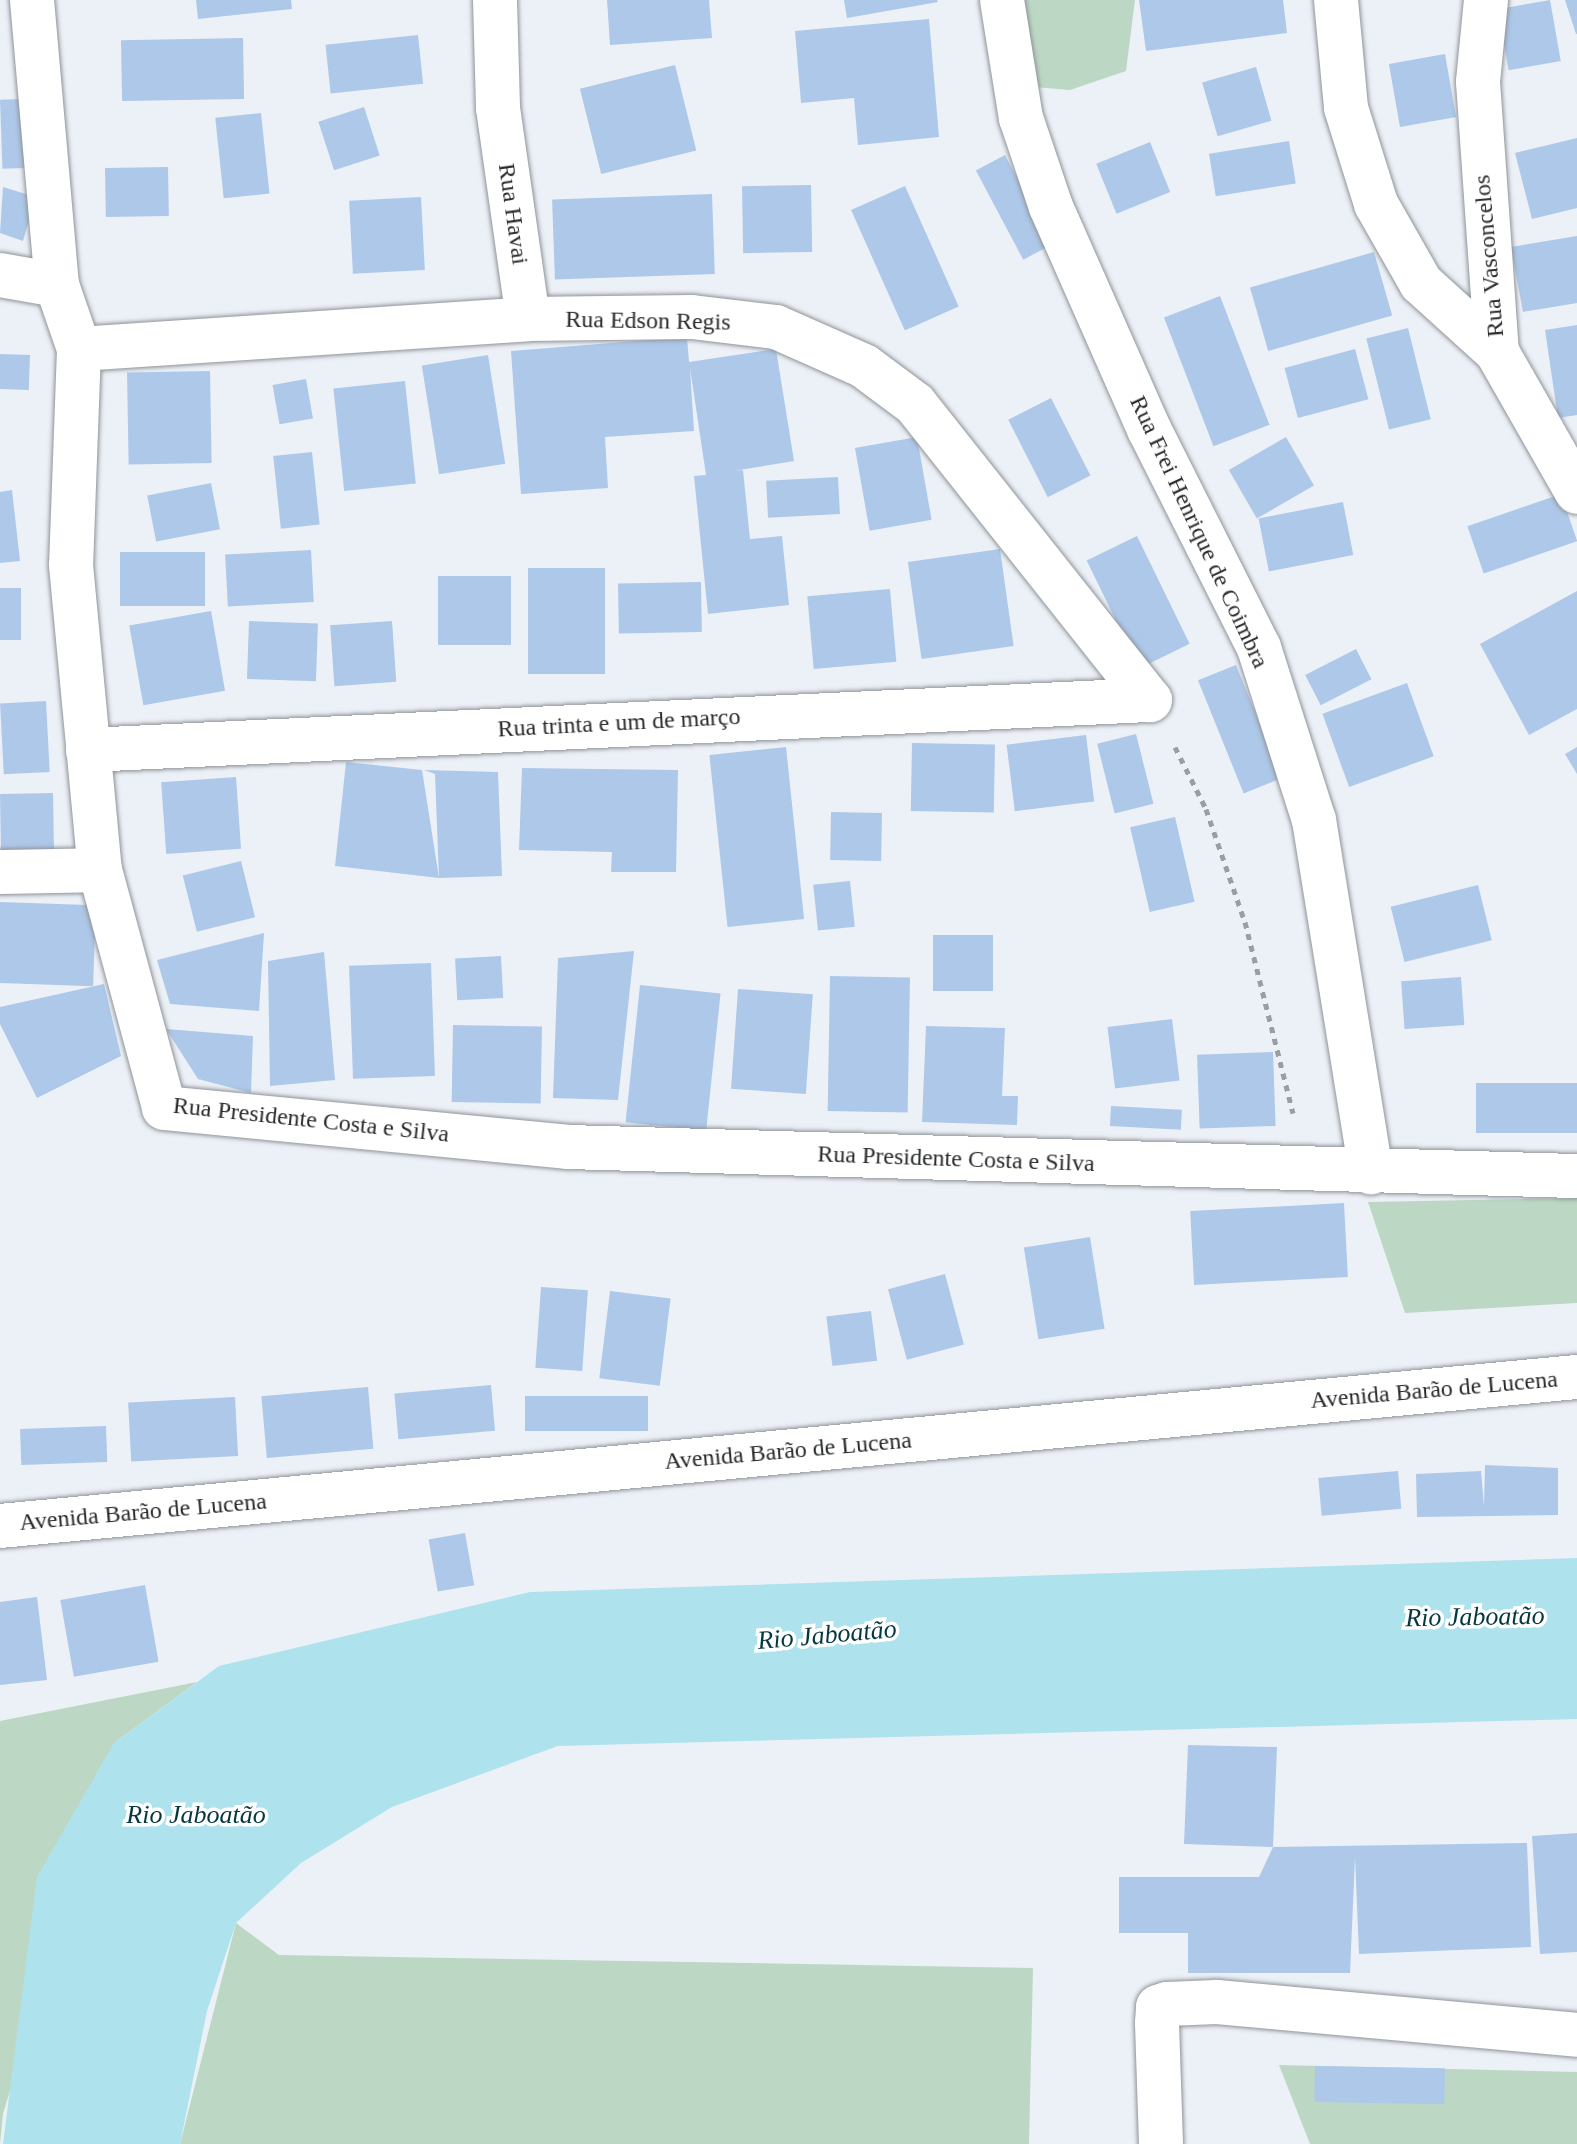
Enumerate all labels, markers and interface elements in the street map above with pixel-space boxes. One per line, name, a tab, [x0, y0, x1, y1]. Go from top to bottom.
street label: Rua Havai	[492, 162, 534, 266]
street label: Rua Vasconcelos	[1468, 173, 1510, 339]
street label: Rua Edson Regis	[565, 305, 731, 337]
street label: Rua Frei Henrique de Coimbra	[1123, 391, 1275, 673]
street label: Rua trinta e um de março	[497, 702, 741, 744]
street label: Rua Presidente Costa e Silva	[172, 1091, 450, 1149]
street label: Rua Presidente Costa e Silva	[817, 1140, 1095, 1178]
street label: Avenida Barão de Lucena	[1309, 1365, 1559, 1415]
street label: Avenida Barão de Lucena	[663, 1426, 913, 1476]
street label: Avenida Barão de Lucena	[18, 1487, 268, 1537]
water label: Rio Jaboatão	[1405, 1600, 1545, 1634]
water label: Rio Jaboatão	[756, 1613, 898, 1657]
water label: Rio Jaboatão	[126, 1799, 266, 1831]

